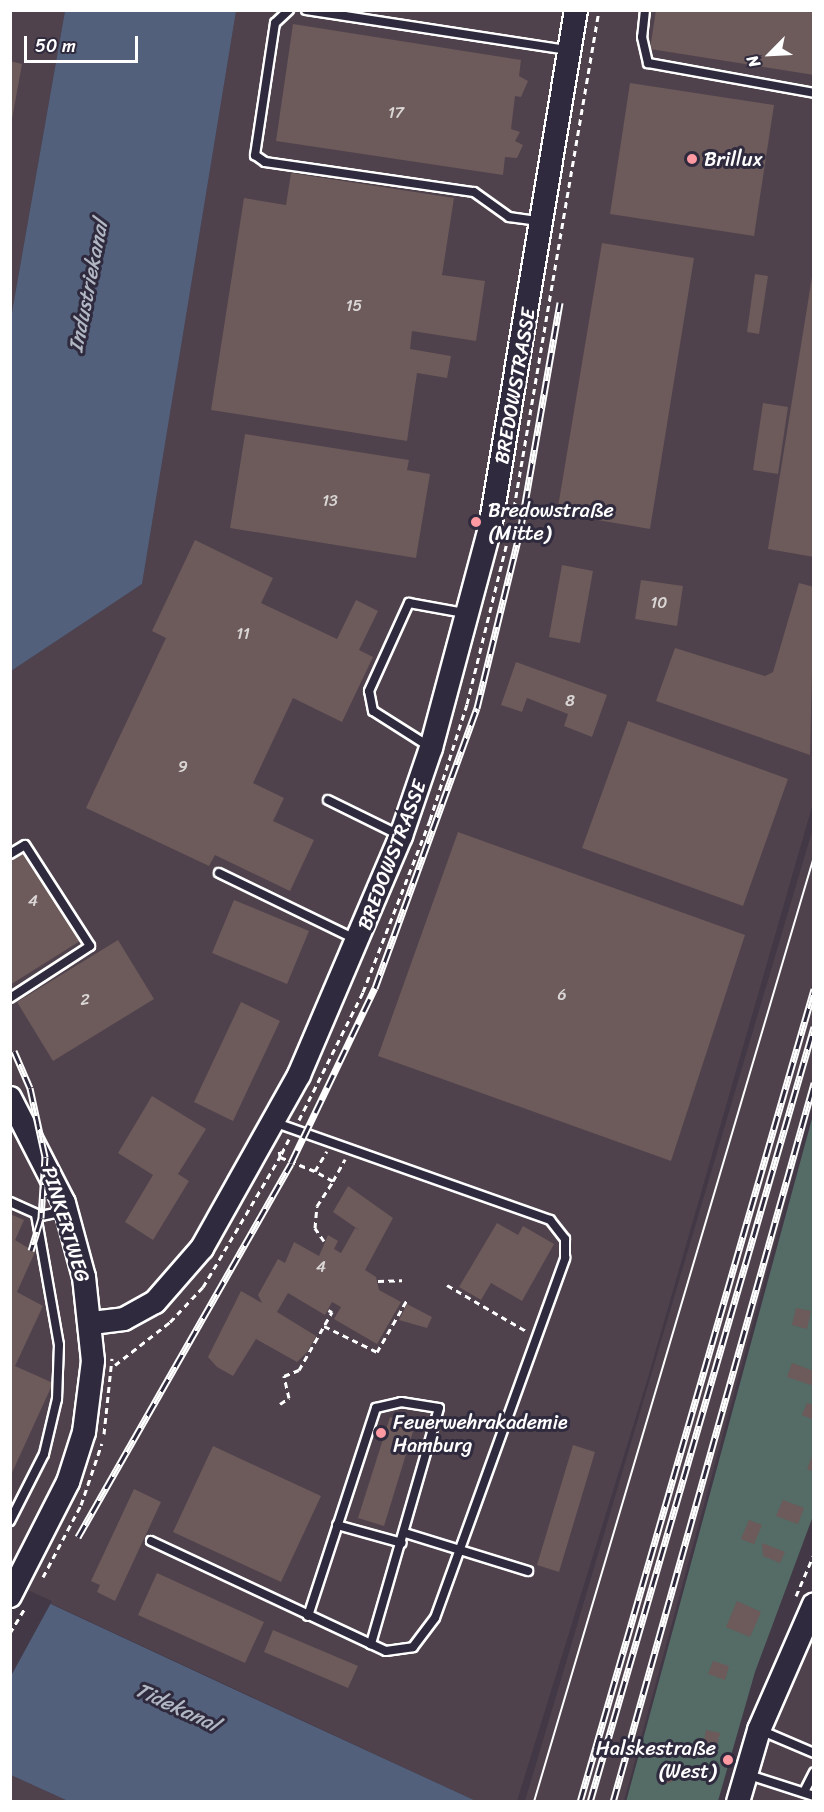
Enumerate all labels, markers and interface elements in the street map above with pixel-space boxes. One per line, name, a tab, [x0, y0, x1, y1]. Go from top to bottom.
scale bar	[27, 24, 141, 62]
north arrow	[740, 24, 800, 84]
text: 50 m	[35, 30, 76, 62]
text: N	[738, 51, 769, 72]
house number: 17	[388, 103, 404, 123]
place label: Brillux	[704, 147, 763, 171]
marker: Brillux	[685, 152, 699, 166]
water label: Industriekanal	[63, 218, 113, 354]
house number: 15	[346, 296, 362, 316]
street label: BREDOWSTRASSE	[489, 306, 541, 466]
house number: 13	[322, 491, 338, 511]
place label: Bredowstraße (Mitte)	[488, 498, 614, 545]
marker: Bredowstraße (Mitte)	[469, 515, 483, 529]
house number: 10	[651, 593, 667, 613]
house number: 11	[236, 624, 250, 644]
house number: 8	[565, 691, 575, 711]
house number: 9	[178, 757, 188, 777]
street label: BREDOWSTRASSE	[352, 777, 432, 933]
house number: 4	[28, 891, 38, 911]
house number: 6	[557, 985, 567, 1005]
house number: 2	[80, 990, 90, 1010]
street label: PINKERTWEG	[37, 1163, 95, 1285]
house number: 4	[316, 1257, 326, 1277]
place label: Feuerwehrakademie Hamburg	[393, 1410, 568, 1457]
marker: Feuerwehrakademie Hamburg	[374, 1426, 388, 1440]
water label: Tidekanal	[131, 1677, 223, 1737]
place label: Halskestraße (West)	[596, 1736, 716, 1783]
marker: Halskestraße (West)	[721, 1753, 735, 1767]

